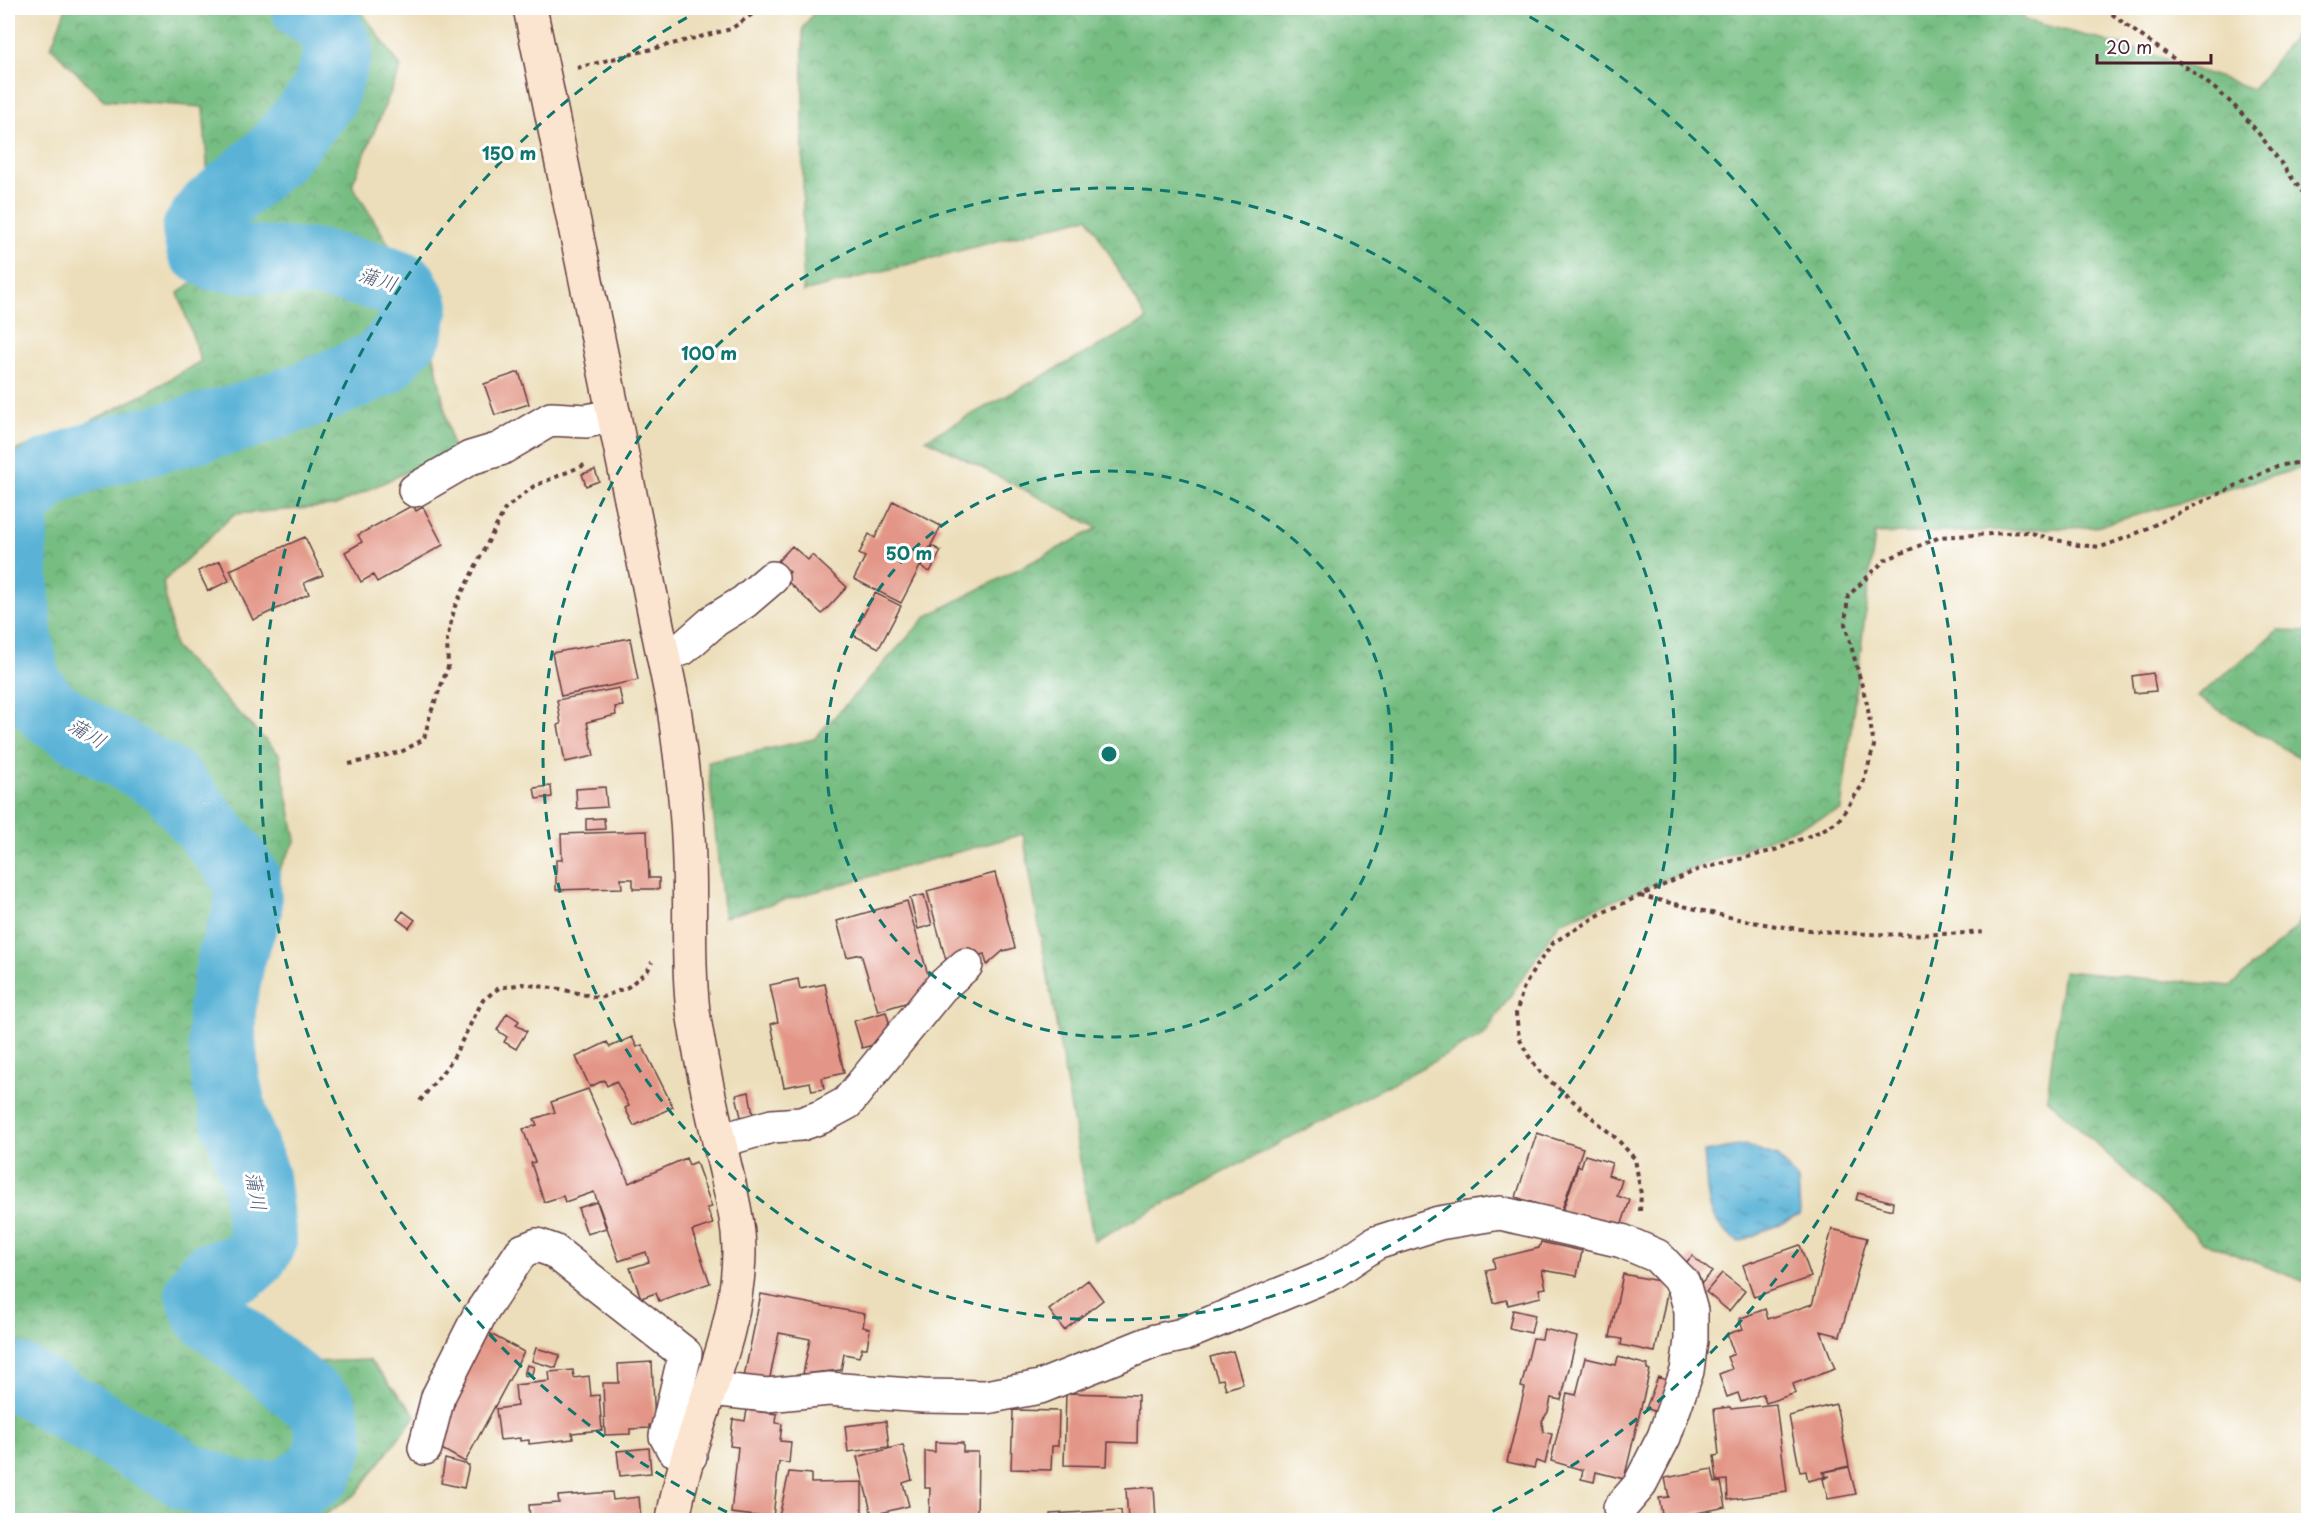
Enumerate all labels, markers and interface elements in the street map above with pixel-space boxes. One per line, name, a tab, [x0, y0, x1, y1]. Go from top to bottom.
scale bar	[2097, 27, 2211, 65]
text: 20 m	[2106, 33, 2152, 60]
text: 150 m	[482, 139, 536, 166]
water label: 蒲川	[355, 258, 402, 298]
text: 100 m	[681, 339, 737, 366]
text: 50 m	[886, 539, 932, 566]
water label: 蒲川	[63, 709, 112, 755]
centre of rings	[1099, 744, 1119, 764]
water label: 蒲川	[239, 1169, 275, 1213]

